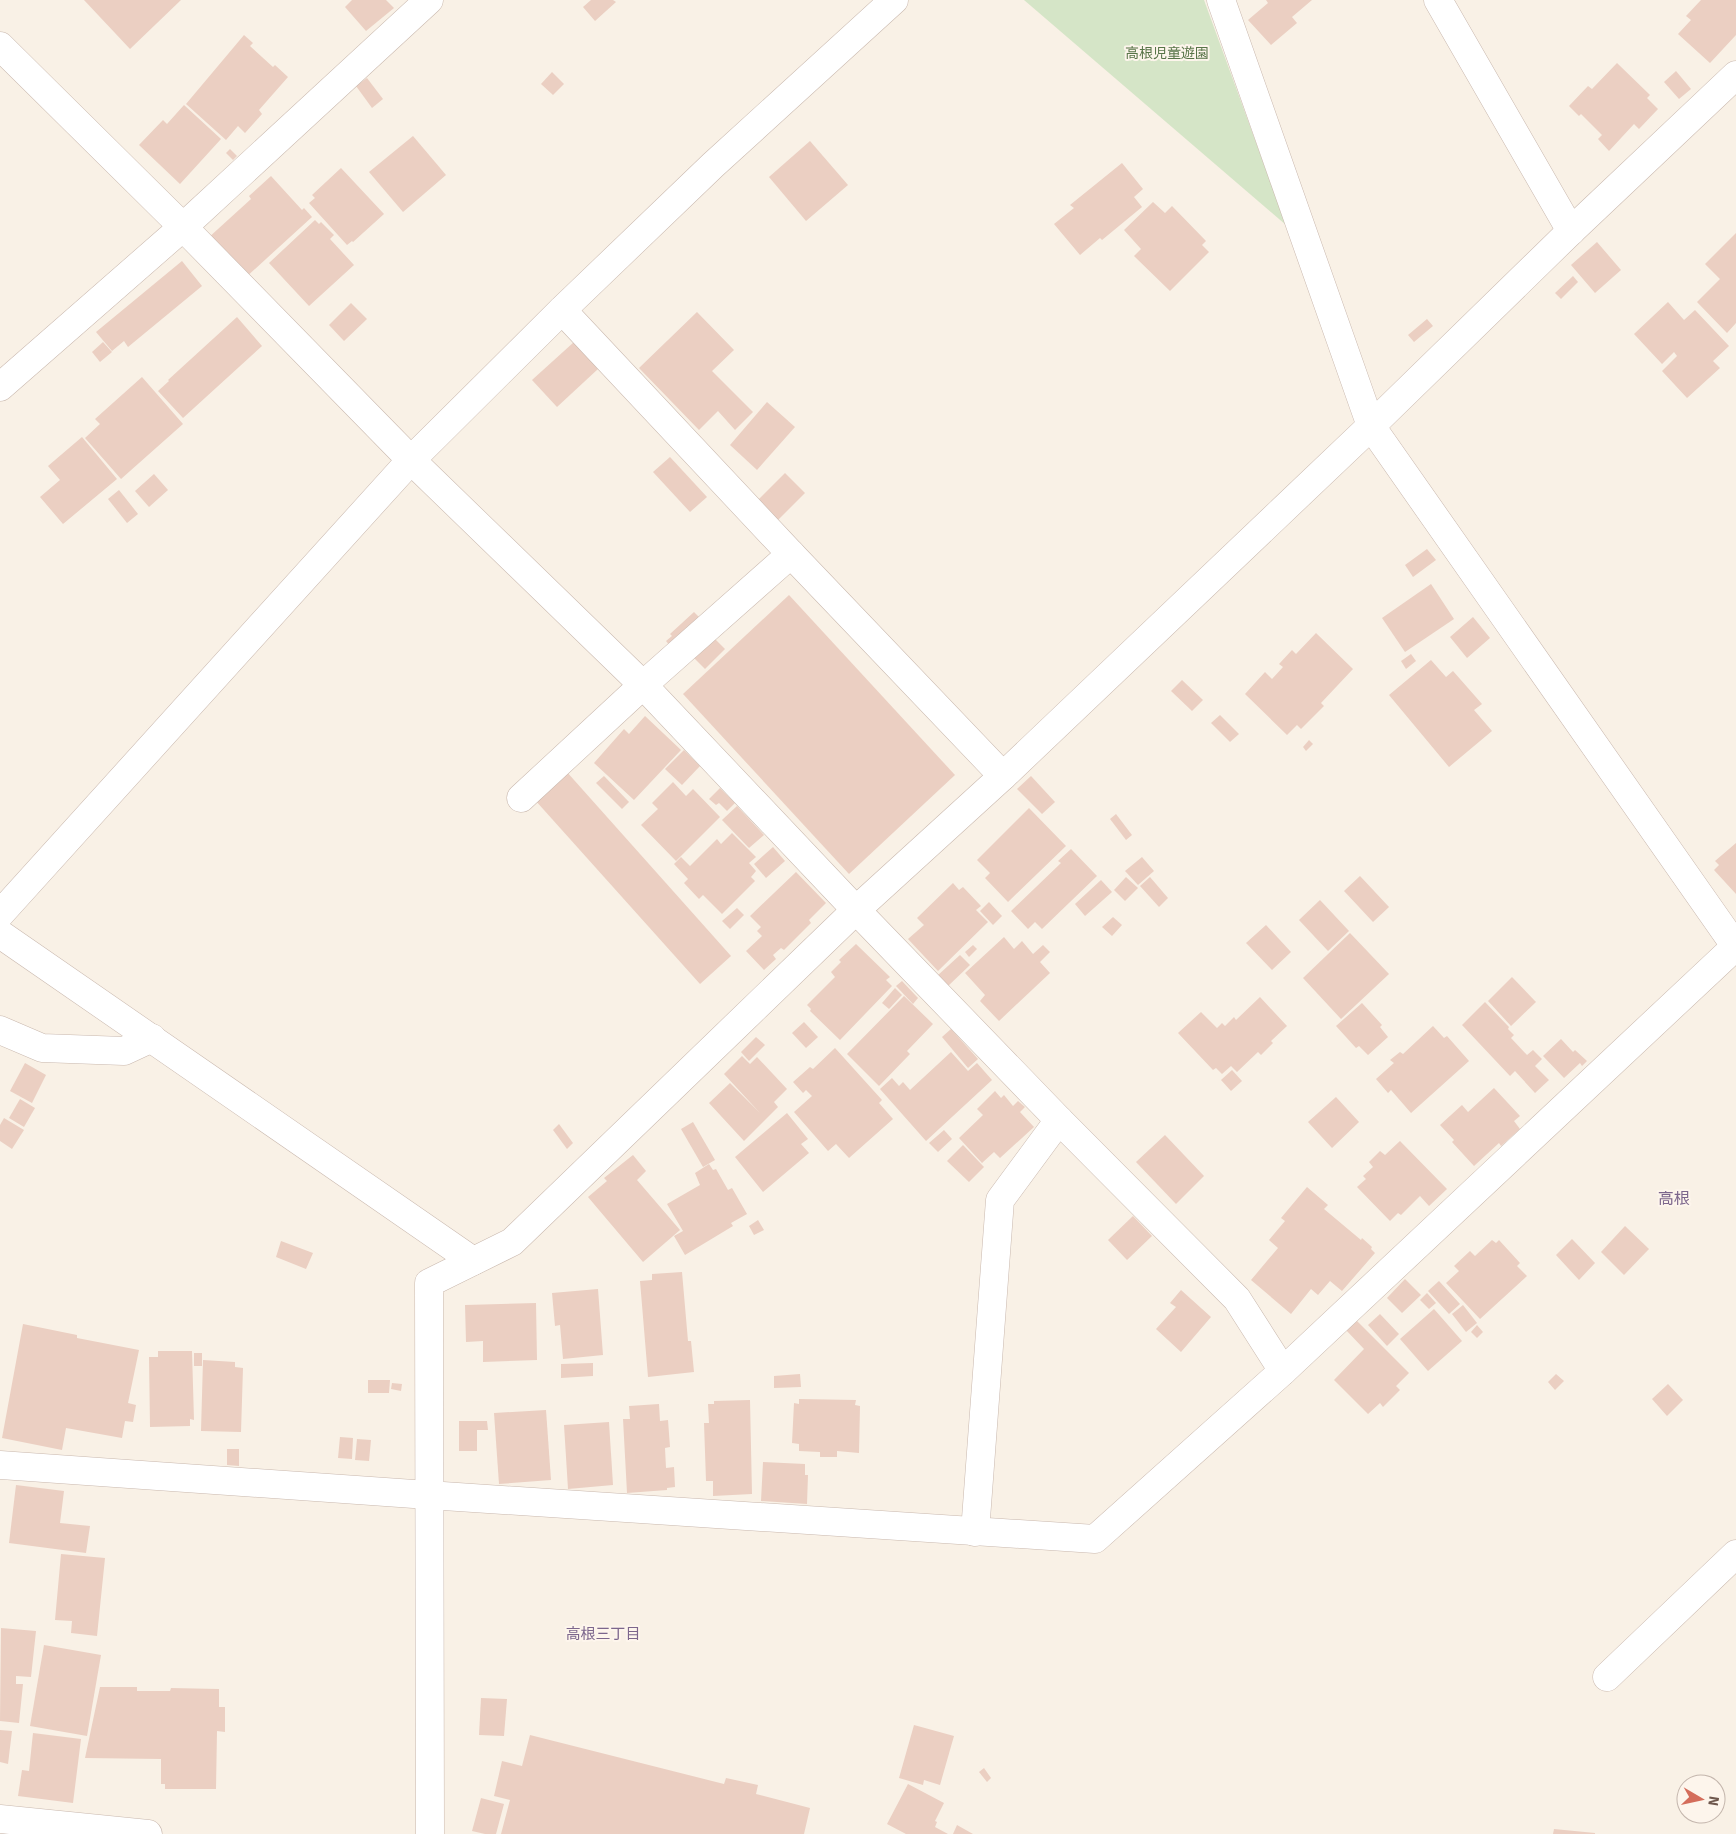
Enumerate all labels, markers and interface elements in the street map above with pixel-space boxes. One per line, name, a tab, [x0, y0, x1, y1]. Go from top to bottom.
park label: 高根児童遊園	[1125, 45, 1209, 62]
district label: 高根	[1658, 1189, 1690, 1209]
district label: 高根三丁目	[565, 1625, 641, 1643]
north arrow	[1676, 1774, 1726, 1824]
text: N	[1704, 1795, 1723, 1807]

